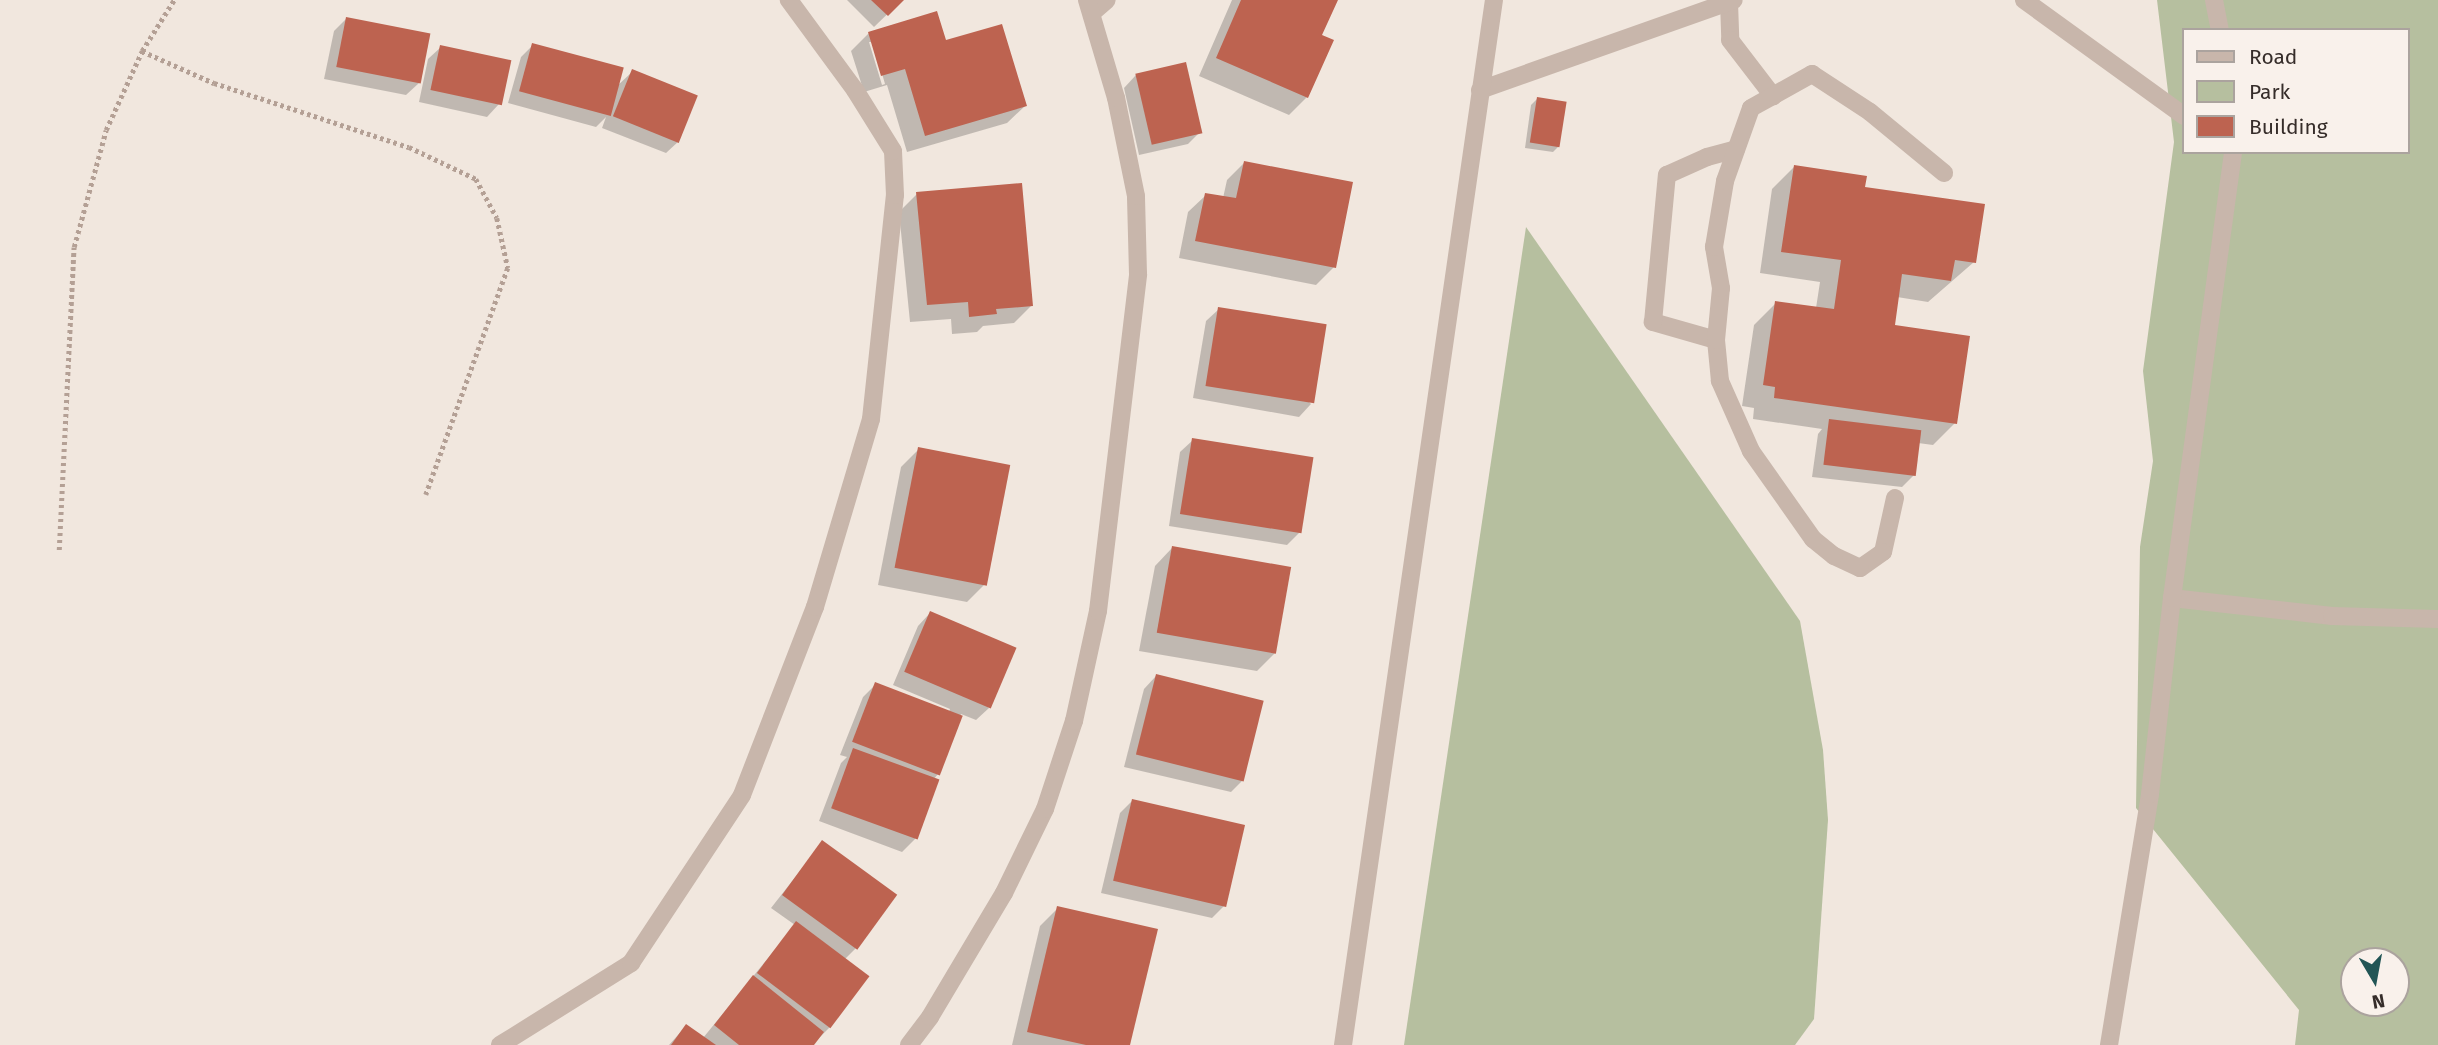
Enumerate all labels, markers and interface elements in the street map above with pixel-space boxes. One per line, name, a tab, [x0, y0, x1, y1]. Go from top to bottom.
legend	[2182, 28, 2410, 154]
text: Road	[2249, 44, 2297, 70]
text: Park	[2249, 79, 2290, 105]
text: Building	[2249, 114, 2328, 140]
north arrow	[2340, 947, 2410, 1017]
text: N	[2370, 989, 2387, 1014]

